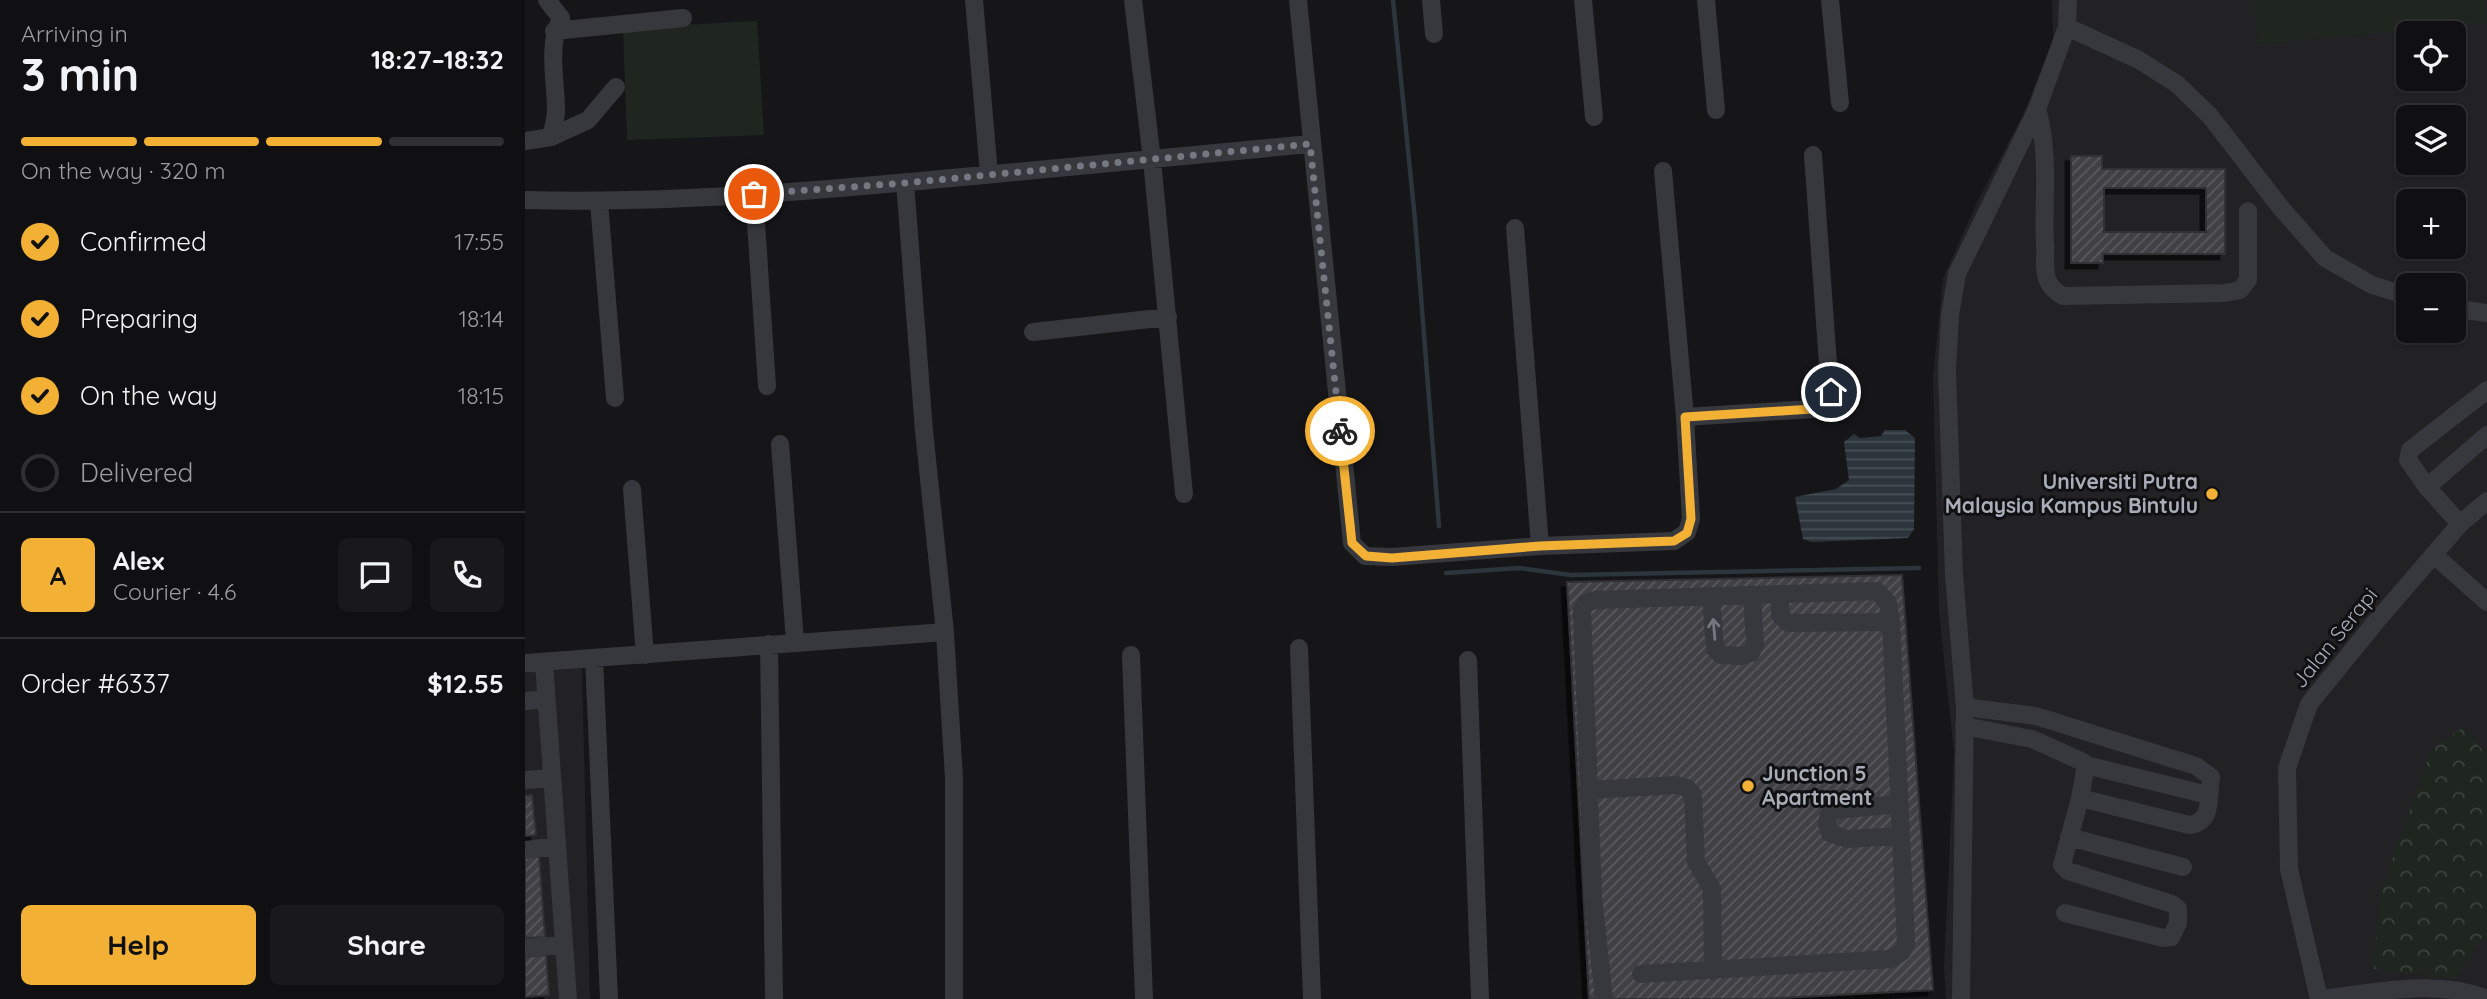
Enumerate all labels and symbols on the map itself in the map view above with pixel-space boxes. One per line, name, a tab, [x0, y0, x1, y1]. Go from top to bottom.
pin	[724, 164, 784, 224]
pin	[1801, 362, 1861, 422]
courier	[1305, 396, 1375, 466]
place label: Universiti Putra Malaysia Kampus Bintulu	[1945, 468, 2198, 518]
marker: Universiti Putra Malaysia Kampus Bintulu	[2204, 486, 2220, 502]
street label: Jalan Serapi	[2286, 582, 2383, 693]
one-way arrow	[1707, 618, 1720, 641]
place label: Junction 5 Apartment	[1762, 760, 1872, 810]
marker: Junction 5 Apartment	[1740, 778, 1756, 794]

